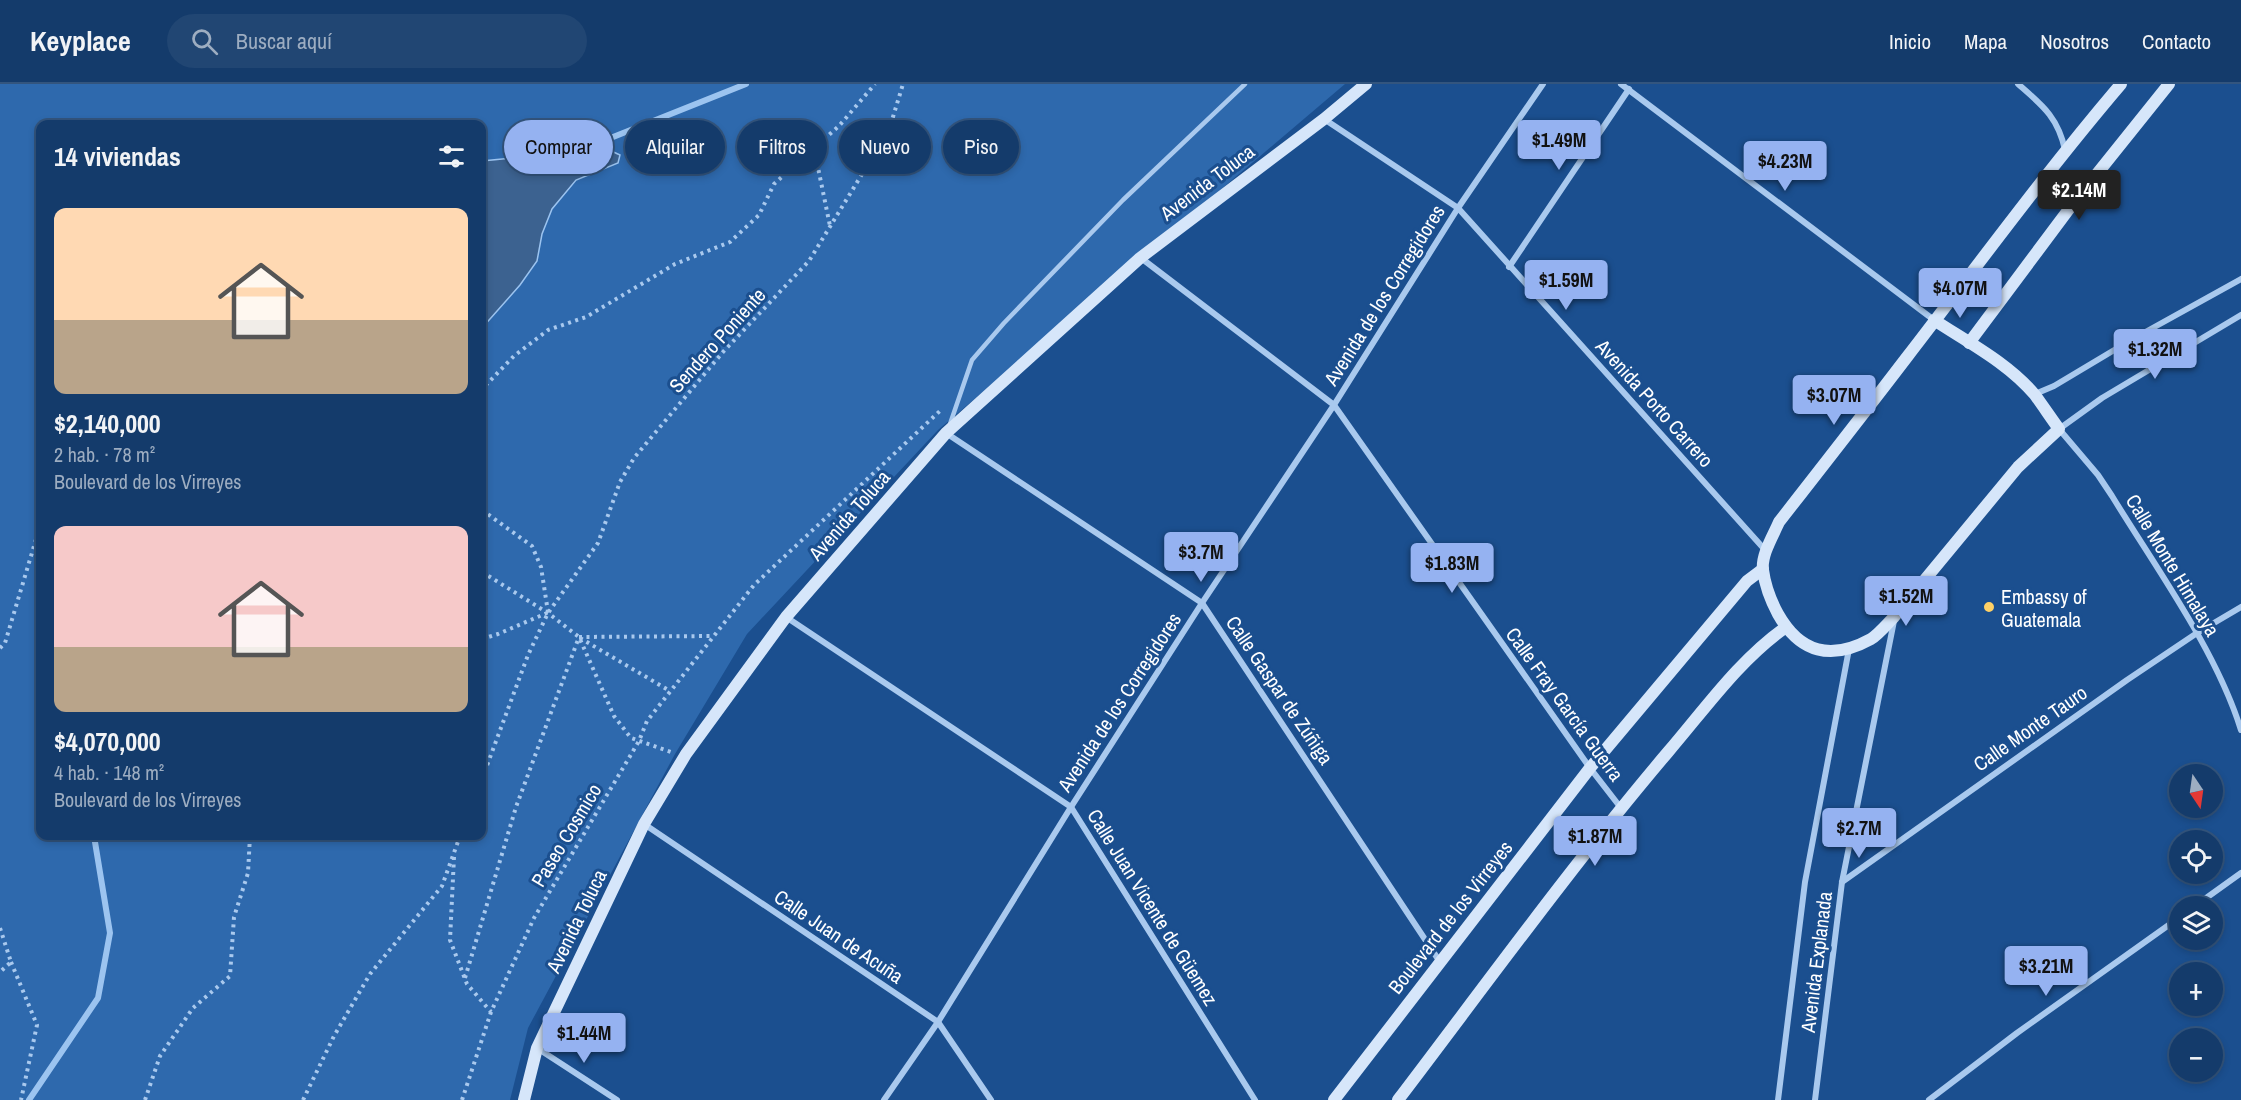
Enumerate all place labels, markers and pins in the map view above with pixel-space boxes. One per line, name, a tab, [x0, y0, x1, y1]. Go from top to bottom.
pin: $1.49M	[1510, 120, 1608, 171]
pin: $4.23M	[1736, 141, 1834, 192]
pin: $2.14M	[2030, 170, 2128, 221]
pin: $1.59M	[1517, 260, 1615, 311]
pin: $4.07M	[1911, 268, 2009, 319]
pin: $1.32M	[2106, 329, 2204, 380]
pin: $3.07M	[1785, 375, 1883, 426]
pin: $3.7M	[1159, 532, 1243, 583]
pin: $1.83M	[1403, 543, 1501, 594]
pin: $1.52M	[1857, 576, 1955, 627]
place label: Embassy of Guatemala	[2001, 583, 2087, 633]
marker: Embassy of Guatemala	[1982, 600, 1996, 614]
pin: $2.7M	[1817, 808, 1901, 859]
pin: $1.87M	[1546, 816, 1644, 867]
pin: $3.21M	[1997, 946, 2095, 997]
pin: $1.44M	[535, 1013, 633, 1064]

